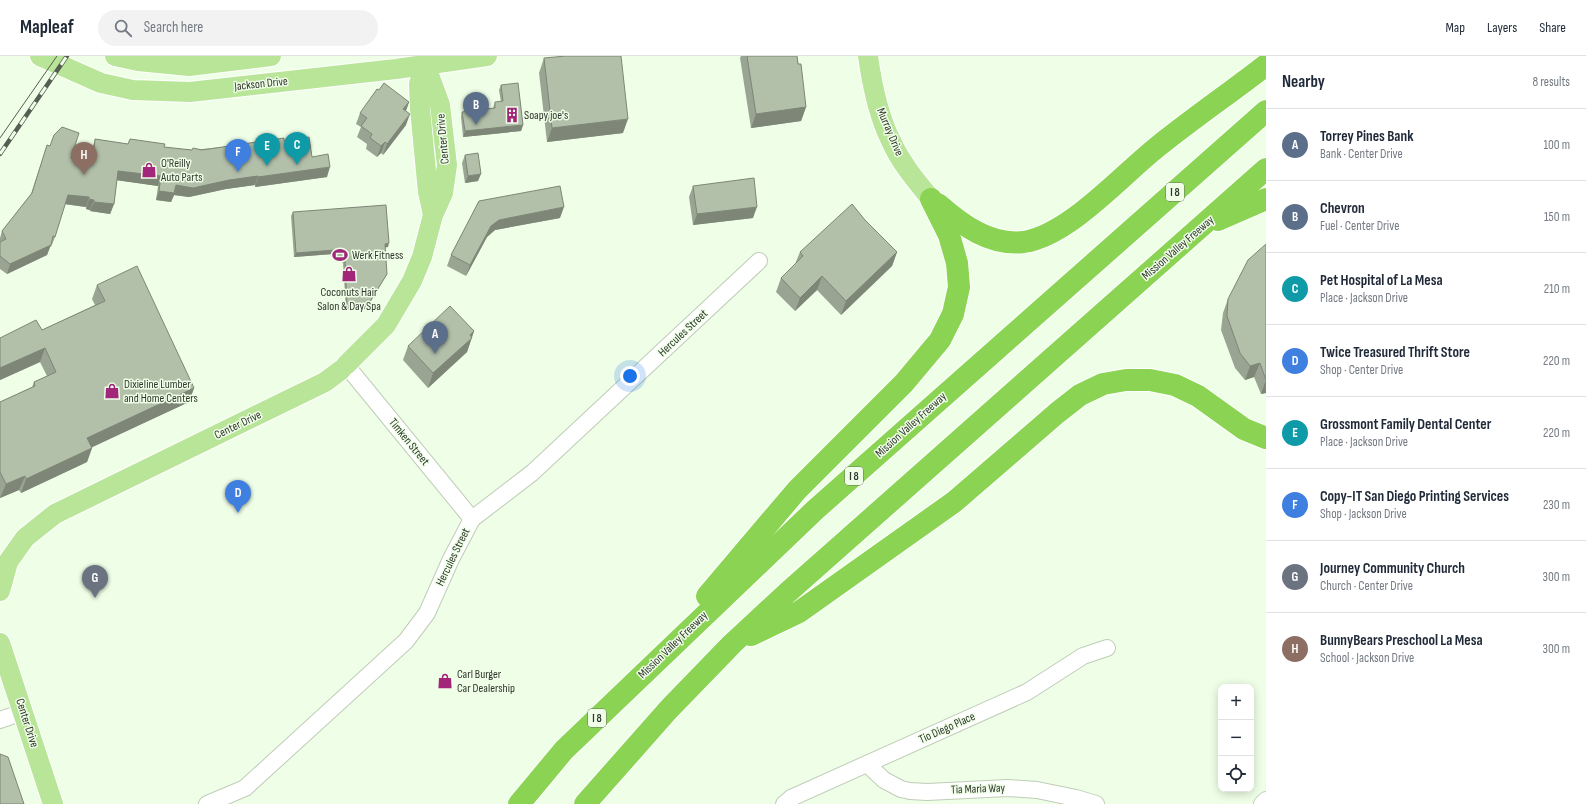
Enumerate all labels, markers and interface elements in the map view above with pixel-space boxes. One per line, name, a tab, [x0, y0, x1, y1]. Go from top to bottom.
search box	[98, 10, 378, 46]
text: Mapleaf	[20, 16, 74, 39]
icon: search	[112, 17, 134, 39]
text: Search here	[144, 18, 203, 37]
text: Map	[1445, 19, 1465, 36]
text: Layers	[1487, 19, 1517, 36]
text: Share	[1539, 19, 1566, 36]
text: Nearby	[1282, 72, 1325, 92]
street label: Jackson Drive	[233, 74, 289, 94]
text: 8 results	[1532, 74, 1570, 90]
pin: B	[463, 92, 489, 125]
building icon: Soapy joe's	[503, 106, 521, 124]
street label: Murray Drive	[873, 106, 907, 159]
place label: Soapy joe's	[524, 108, 568, 123]
street label: Center Drive	[433, 113, 453, 165]
text: Torrey Pines Bank	[1320, 127, 1414, 146]
pin: C	[284, 132, 310, 165]
pin: E	[254, 133, 280, 166]
text: A	[1292, 137, 1298, 153]
text: 100 m	[1543, 137, 1570, 153]
pin: F	[225, 139, 251, 172]
pin: H	[71, 142, 97, 175]
text: Bank · Center Drive	[1320, 146, 1403, 162]
place label: O'Reilly Auto Parts	[160, 156, 203, 185]
shop icon: O'Reilly Auto Parts	[140, 161, 158, 179]
road number: I 8	[1166, 183, 1184, 201]
text: Chevron	[1320, 199, 1365, 218]
text: B	[1292, 209, 1298, 225]
text: 150 m	[1544, 209, 1570, 225]
street label: Mission Valley Freeway	[1139, 212, 1217, 283]
text: Fuel · Center Drive	[1320, 218, 1399, 234]
sports icon: Werk Fitness	[331, 246, 349, 264]
place label: Werk Fitness	[352, 248, 403, 263]
shop icon: Coconuts Hair Salon & Day Spa	[340, 265, 358, 283]
text: Pet Hospital of La Mesa	[1320, 271, 1443, 290]
text: C	[1292, 281, 1298, 297]
text: 210 m	[1544, 281, 1570, 297]
place label: Coconuts Hair Salon & Day Spa	[317, 285, 381, 314]
text: Place · Jackson Drive	[1320, 290, 1408, 306]
street label: Hercules Street	[655, 306, 711, 360]
pin: A	[422, 321, 448, 354]
text: Twice Treasured Thrift Store	[1320, 343, 1470, 362]
text: D	[1292, 353, 1298, 369]
text: 220 m	[1543, 353, 1570, 369]
text: Shop · Center Drive	[1320, 362, 1403, 378]
your location	[620, 366, 640, 386]
place label: Dixieline Lumber and Home Centers	[124, 377, 198, 406]
shop icon: Dixieline Lumber and Home Centers	[103, 382, 121, 400]
street label: Mission Valley Freeway	[872, 389, 950, 461]
street label: Center Drive	[212, 407, 264, 443]
street label: Timken Street	[385, 415, 433, 469]
text: Grossmont Family Dental Center	[1320, 415, 1491, 434]
text: E	[1292, 425, 1298, 441]
text: 220 m	[1543, 425, 1570, 441]
text: Place · Jackson Drive	[1320, 434, 1408, 450]
road number: I 8	[845, 467, 863, 485]
pin: D	[225, 480, 251, 513]
text: Copy-IT San Diego Printing Services	[1320, 487, 1509, 506]
text: F	[1292, 497, 1298, 513]
text: 230 m	[1543, 497, 1570, 513]
text: Shop · Jackson Drive	[1320, 506, 1407, 522]
street label: Hercules Street	[433, 525, 474, 588]
text: Journey Community Church	[1320, 559, 1465, 578]
pin: G	[82, 565, 108, 598]
text: G	[1292, 569, 1298, 585]
text: 300 m	[1543, 569, 1570, 585]
text: Church · Center Drive	[1320, 578, 1413, 594]
street label: Mission Valley Freeway	[635, 608, 711, 682]
text: BunnyBears Preschool La Mesa	[1320, 631, 1483, 650]
text: H	[1292, 641, 1298, 657]
text: 300 m	[1543, 641, 1570, 657]
text: School · Jackson Drive	[1320, 650, 1414, 666]
place label: Carl Burger Car Dealership	[457, 667, 515, 696]
shop icon: Carl Burger Car Dealership	[436, 672, 454, 690]
map controls	[1218, 684, 1254, 792]
button: +	[1218, 684, 1254, 720]
street label: Center Drive	[12, 697, 42, 749]
road number: I 8	[588, 709, 606, 727]
street label: Tio Diego Place	[917, 709, 978, 747]
button: −	[1218, 720, 1254, 756]
button: locate	[1218, 756, 1254, 792]
street label: Tia Maria Way	[951, 781, 1006, 797]

